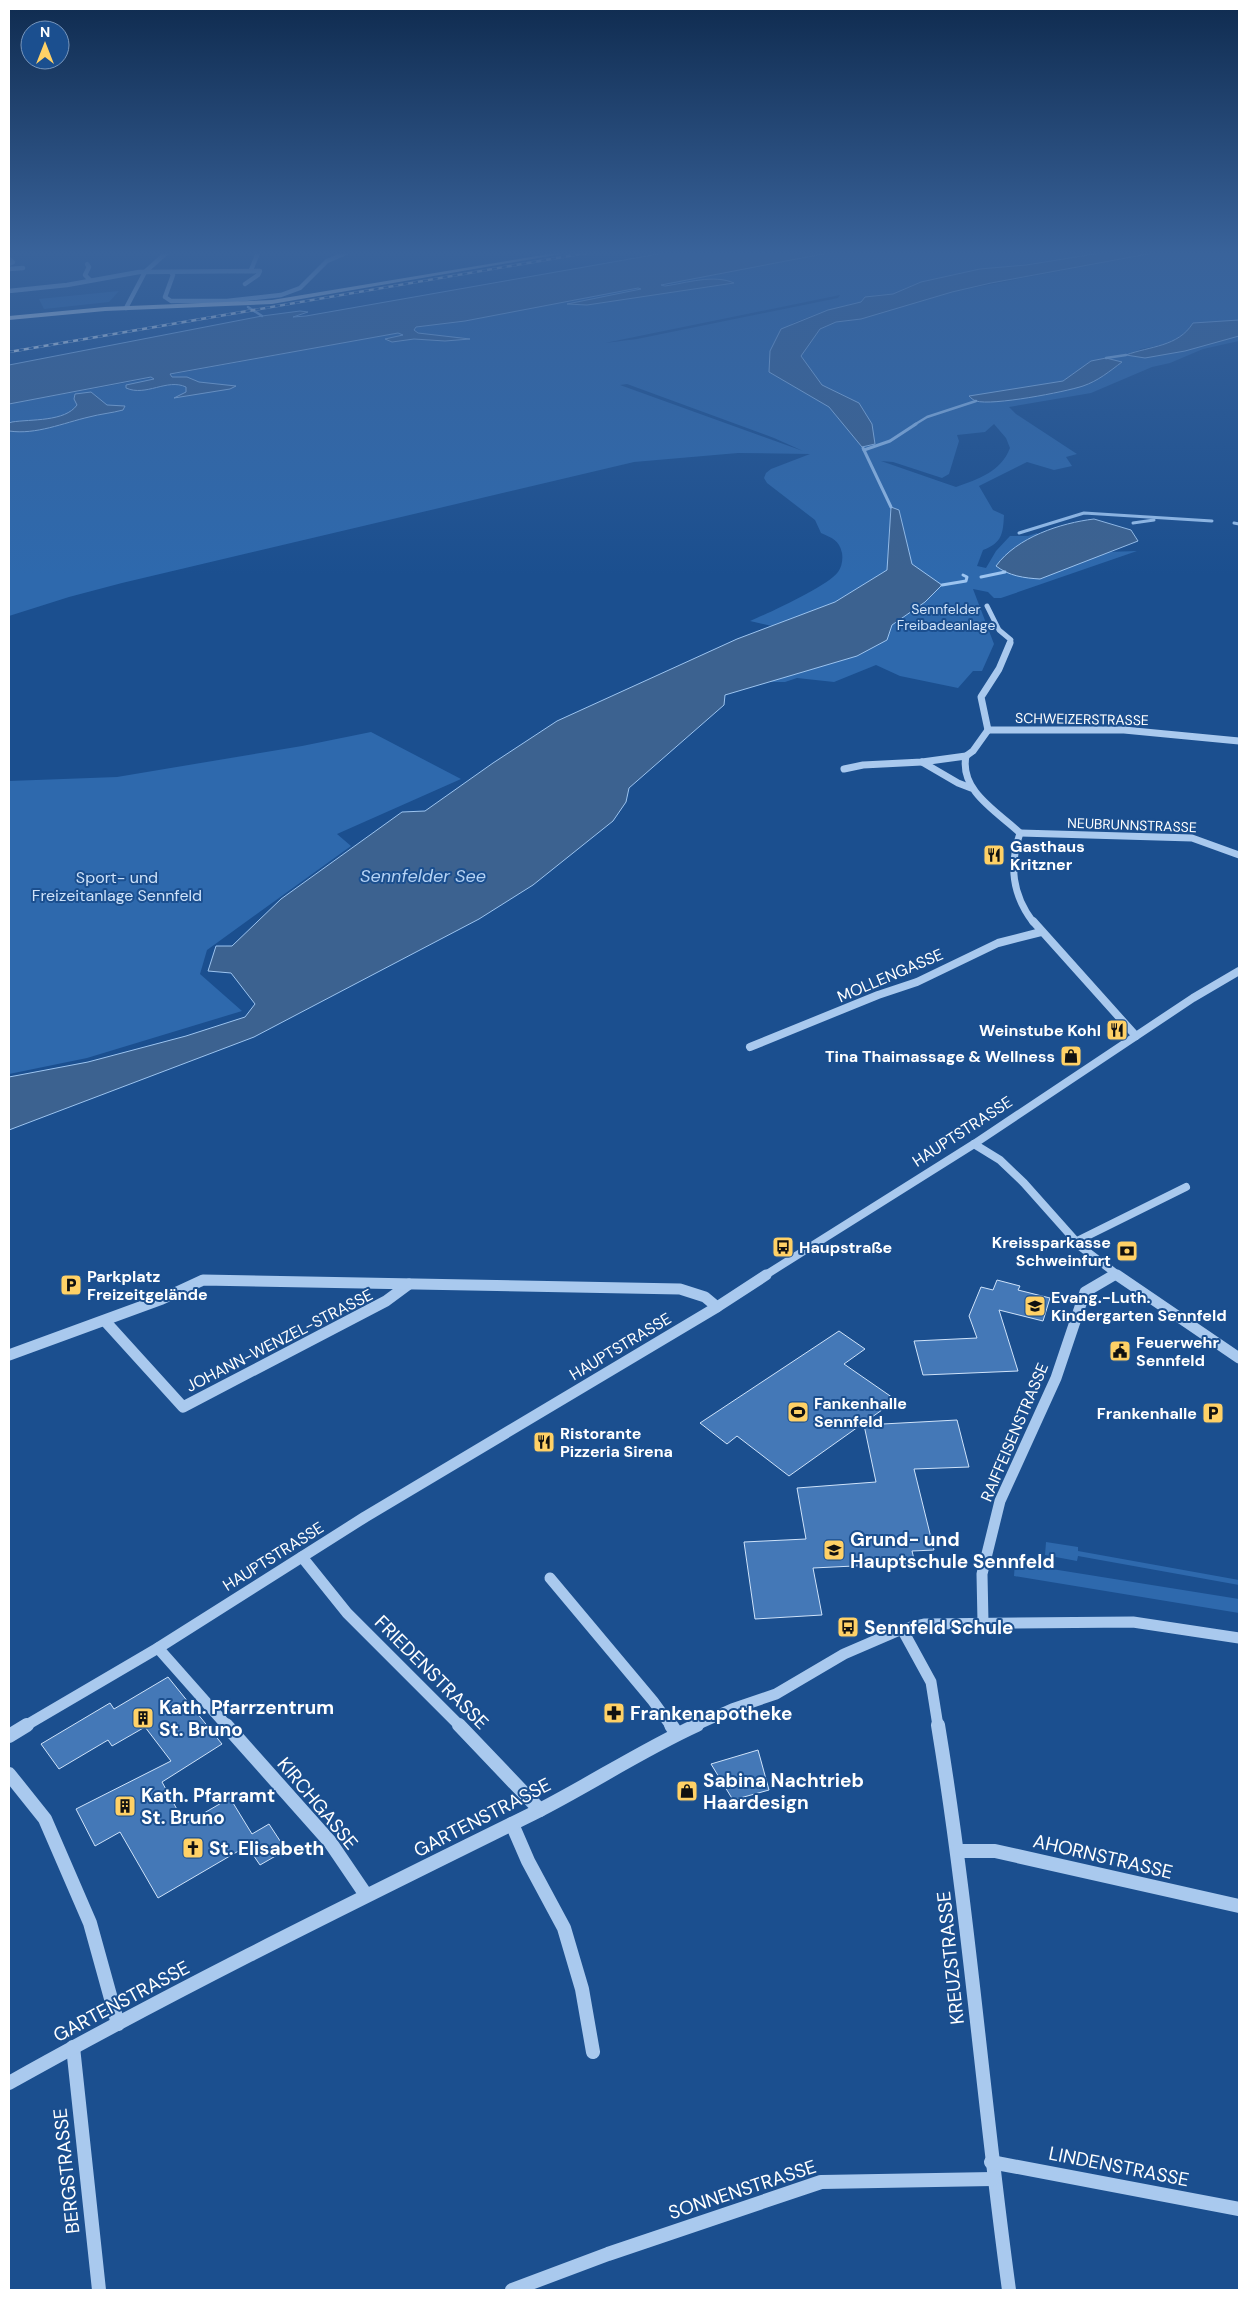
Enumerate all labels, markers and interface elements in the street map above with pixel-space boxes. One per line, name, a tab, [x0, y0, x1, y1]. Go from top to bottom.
north arrow	[20, 20, 70, 70]
text: N	[40, 23, 50, 41]
park label: Sennfelder Freibadeanlage	[897, 600, 995, 634]
street label: SCHWEIZERSTRASSE	[1015, 709, 1149, 729]
street label: NEUBRUNNSTRASSE	[1067, 814, 1197, 836]
place label: Gasthaus Kritzner	[1010, 836, 1085, 875]
restaurant icon: Gasthaus Kritzner	[982, 843, 1006, 867]
water label: Sennfelder See	[360, 864, 486, 888]
park label: Sport- und Freizeitanlage Sennfeld	[32, 867, 202, 906]
street label: MOLLENGASSE	[834, 944, 946, 1007]
restaurant icon: Weinstube Kohl	[1105, 1018, 1129, 1042]
place label: Weinstube Kohl	[979, 1020, 1101, 1041]
shop icon: Tina Thaimassage & Wellness	[1059, 1044, 1083, 1068]
place label: Tina Thaimassage & Wellness	[825, 1046, 1055, 1067]
street label: HAUPTSTRASSE	[908, 1091, 1016, 1172]
place label: Kreissparkasse Schweinfurt	[992, 1232, 1111, 1271]
bus stop icon: Haupstraße	[771, 1235, 795, 1259]
place label: Haupstraße	[799, 1237, 892, 1258]
bank icon: Kreissparkasse Schweinfurt	[1115, 1239, 1139, 1263]
place label: Parkplatz Freizeitgelände	[87, 1266, 208, 1305]
parking icon: Parkplatz Freizeitgelände	[59, 1273, 83, 1297]
street label: JOHANN-WENZEL-STRASSE	[182, 1284, 376, 1397]
place label: Evang.-Luth. Kindergarten Sennfeld	[1051, 1287, 1227, 1326]
school or university icon: Evang.-Luth. Kindergarten Sennfeld	[1023, 1294, 1047, 1318]
street label: HAUPTSTRASSE	[565, 1308, 675, 1385]
place label: Feuerwehr Sennfeld	[1136, 1332, 1220, 1371]
public building icon: Feuerwehr Sennfeld	[1108, 1339, 1132, 1363]
street label: RAIFFEISENSTRASSE	[976, 1360, 1053, 1505]
place label: Fankenhalle Sennfeld	[814, 1393, 907, 1432]
sports icon: Fankenhalle Sennfeld	[786, 1400, 810, 1424]
parking icon: Frankenhalle	[1201, 1401, 1225, 1425]
place label: Frankenhalle	[1097, 1403, 1197, 1424]
place label: Ristorante Pizzeria Sirena	[560, 1423, 673, 1462]
restaurant icon: Ristorante Pizzeria Sirena	[532, 1430, 556, 1454]
street label: HAUPTSTRASSE	[219, 1517, 328, 1596]
place label: Grund- und Hauptschule Sennfeld	[850, 1527, 1055, 1574]
school or university icon: Grund- und Hauptschule Sennfeld	[822, 1538, 846, 1562]
street label: FRIEDENSTRASSE	[369, 1610, 494, 1735]
bus stop icon: Sennfeld Schule	[836, 1615, 860, 1639]
place label: Sennfeld Schule	[864, 1615, 1013, 1640]
place label: Kath. Pfarrzentrum St. Bruno	[159, 1695, 334, 1742]
pharmacy icon: Frankenapotheke	[602, 1701, 626, 1725]
place label: Frankenapotheke	[630, 1701, 792, 1726]
building icon: Kath. Pfarrzentrum St. Bruno	[131, 1706, 155, 1730]
street label: KIRCHGASSE	[272, 1752, 364, 1855]
place label: Sabina Nachtrieb Haardesign	[703, 1768, 864, 1815]
street label: GARTENSTRASSE	[409, 1772, 555, 1863]
shop icon: Sabina Nachtrieb Haardesign	[675, 1779, 699, 1803]
place label: Kath. Pfarramt St. Bruno	[141, 1783, 275, 1830]
building icon: Kath. Pfarramt St. Bruno	[113, 1794, 137, 1818]
street label: AHORNSTRASSE	[1031, 1828, 1175, 1885]
church icon: St. Elisabeth	[181, 1836, 205, 1860]
place label: St. Elisabeth	[209, 1836, 324, 1861]
street label: KREUZSTRASSE	[931, 1890, 970, 2026]
street label: GARTENSTRASSE	[49, 1955, 194, 2048]
street label: BERGSTRASSE	[47, 2107, 86, 2235]
street label: LINDENSTRASSE	[1047, 2141, 1191, 2192]
street label: SONNENSTRASSE	[665, 2154, 819, 2225]

